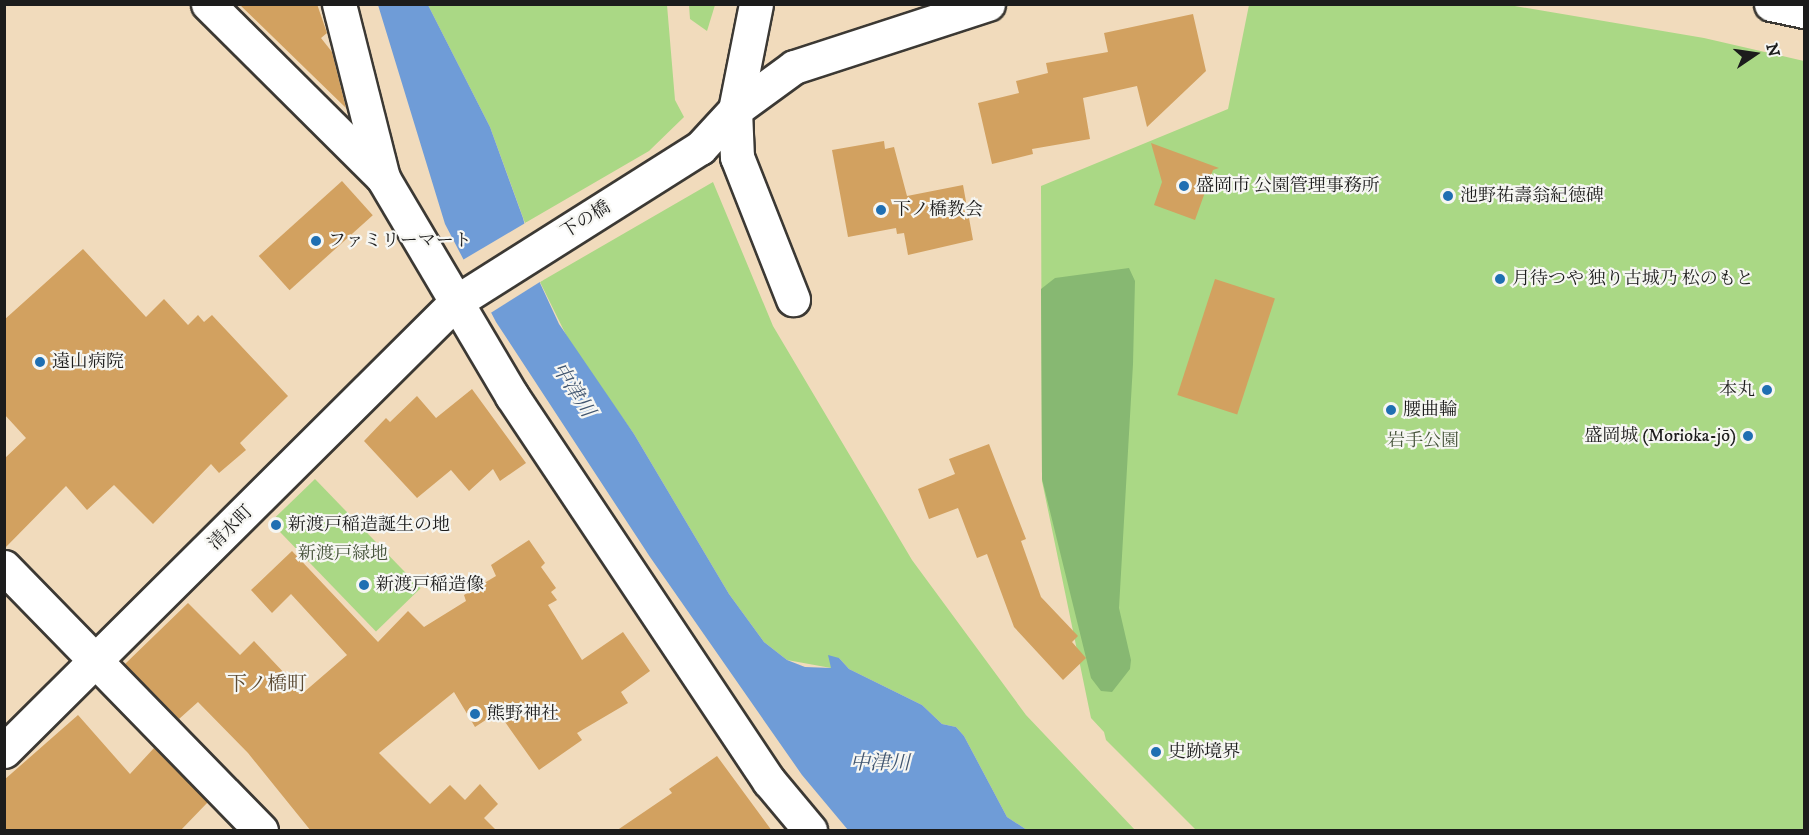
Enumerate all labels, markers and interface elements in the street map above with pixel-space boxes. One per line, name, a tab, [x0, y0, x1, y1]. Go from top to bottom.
north arrow	[1725, 24, 1785, 84]
text: N	[1761, 41, 1784, 59]
place label: 盛岡市 公園管理事務所	[1196, 175, 1380, 197]
marker: 盛岡市 公園管理事務所	[1177, 179, 1191, 193]
place label: 池野祐壽翁紀徳碑	[1460, 185, 1604, 207]
marker: 池野祐壽翁紀徳碑	[1441, 189, 1455, 203]
street label: 下の橋	[557, 197, 615, 243]
place label: 下ノ橋教会	[893, 199, 983, 221]
marker: 下ノ橋教会	[874, 203, 888, 217]
place label: ファミリーマート	[328, 230, 472, 252]
marker: ファミリーマート	[309, 234, 323, 248]
place label: 月待つや 独り古城乃 松のもと	[1512, 268, 1754, 290]
marker: 月待つや 独り古城乃 松のもと	[1493, 272, 1507, 286]
place label: 遠山病院	[52, 351, 124, 373]
marker: 遠山病院	[33, 355, 47, 369]
water label: 中津川	[547, 358, 599, 422]
place label: 本丸	[1719, 379, 1755, 401]
marker: 本丸	[1760, 383, 1774, 397]
place label: 腰曲輪	[1403, 399, 1457, 421]
marker: 腰曲輪	[1384, 403, 1398, 417]
place label: 盛岡城 (Morioka-jō)	[1584, 425, 1736, 447]
marker: 盛岡城 (Morioka-jō)	[1741, 429, 1755, 443]
park label: 岩手公園	[1387, 430, 1459, 452]
street label: 清水町	[204, 501, 258, 555]
place label: 新渡戸稲造誕生の地	[288, 514, 450, 536]
marker: 新渡戸稲造誕生の地	[269, 518, 283, 532]
park label: 新渡戸緑地	[298, 543, 388, 565]
place label: 新渡戸稲造像	[376, 574, 484, 596]
marker: 新渡戸稲造像	[357, 578, 371, 592]
district label: 下ノ橋町	[227, 672, 307, 696]
place label: 熊野神社	[487, 703, 559, 725]
marker: 熊野神社	[468, 707, 482, 721]
place label: 史跡境界	[1168, 741, 1240, 763]
marker: 史跡境界	[1149, 745, 1163, 759]
water label: 中津川	[850, 751, 910, 775]

